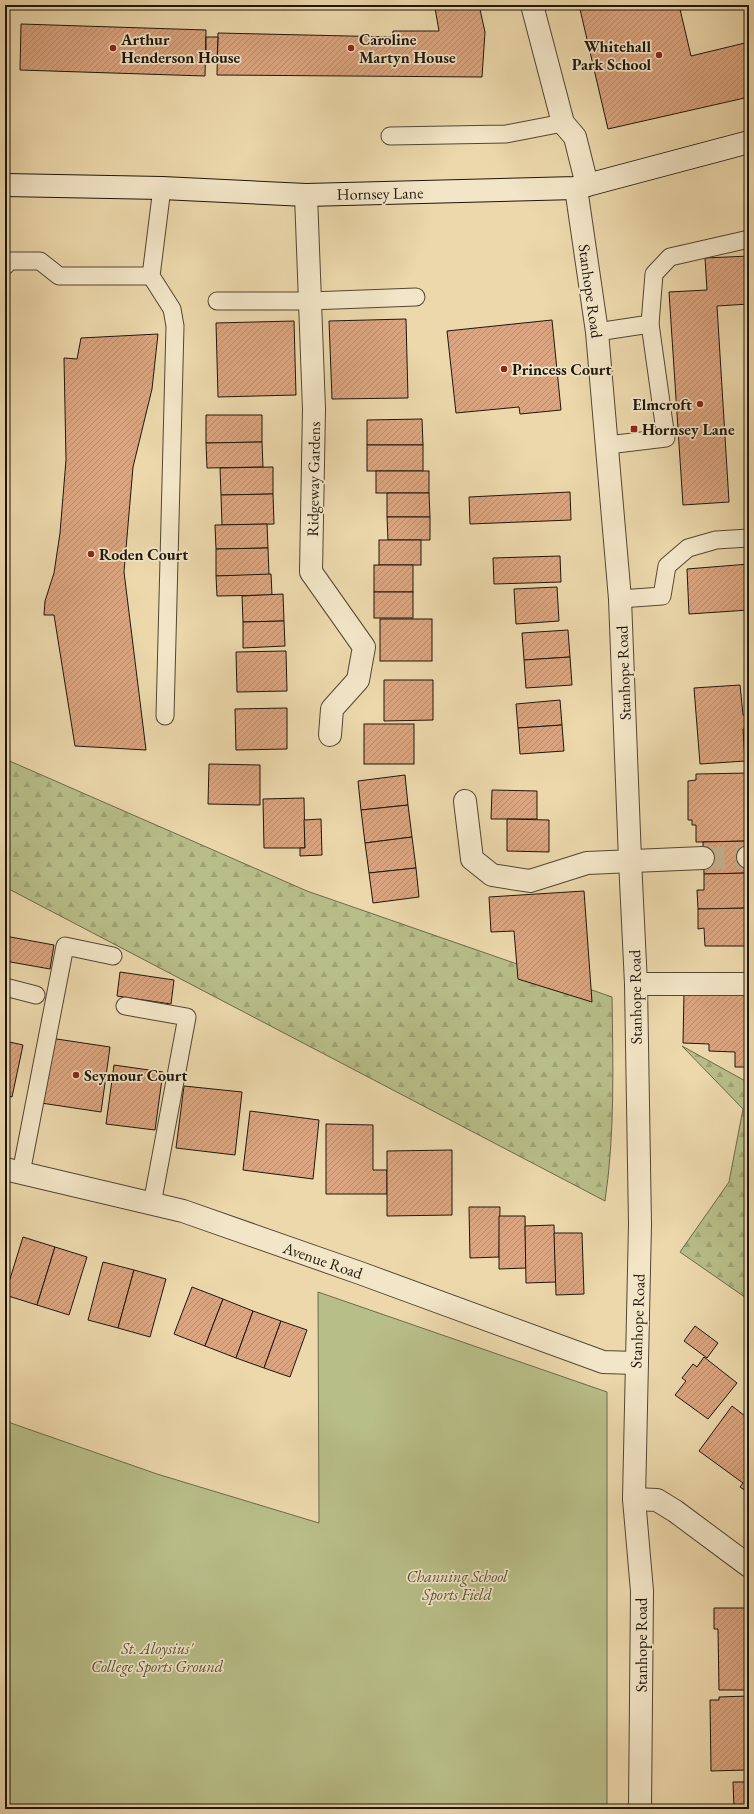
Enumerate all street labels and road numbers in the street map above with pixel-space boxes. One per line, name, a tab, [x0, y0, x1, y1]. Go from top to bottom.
street label: Hornsey Lane	[336, 182, 424, 205]
street label: Stanhope Road	[574, 243, 608, 340]
street label: Ridgeway Gardens	[302, 421, 325, 537]
street label: Stanhope Road	[611, 624, 636, 721]
street label: Stanhope Road	[624, 949, 647, 1045]
street label: Avenue Road	[279, 1237, 366, 1284]
street label: Stanhope Road	[625, 1272, 650, 1369]
street label: Stanhope Road	[631, 1597, 652, 1692]

